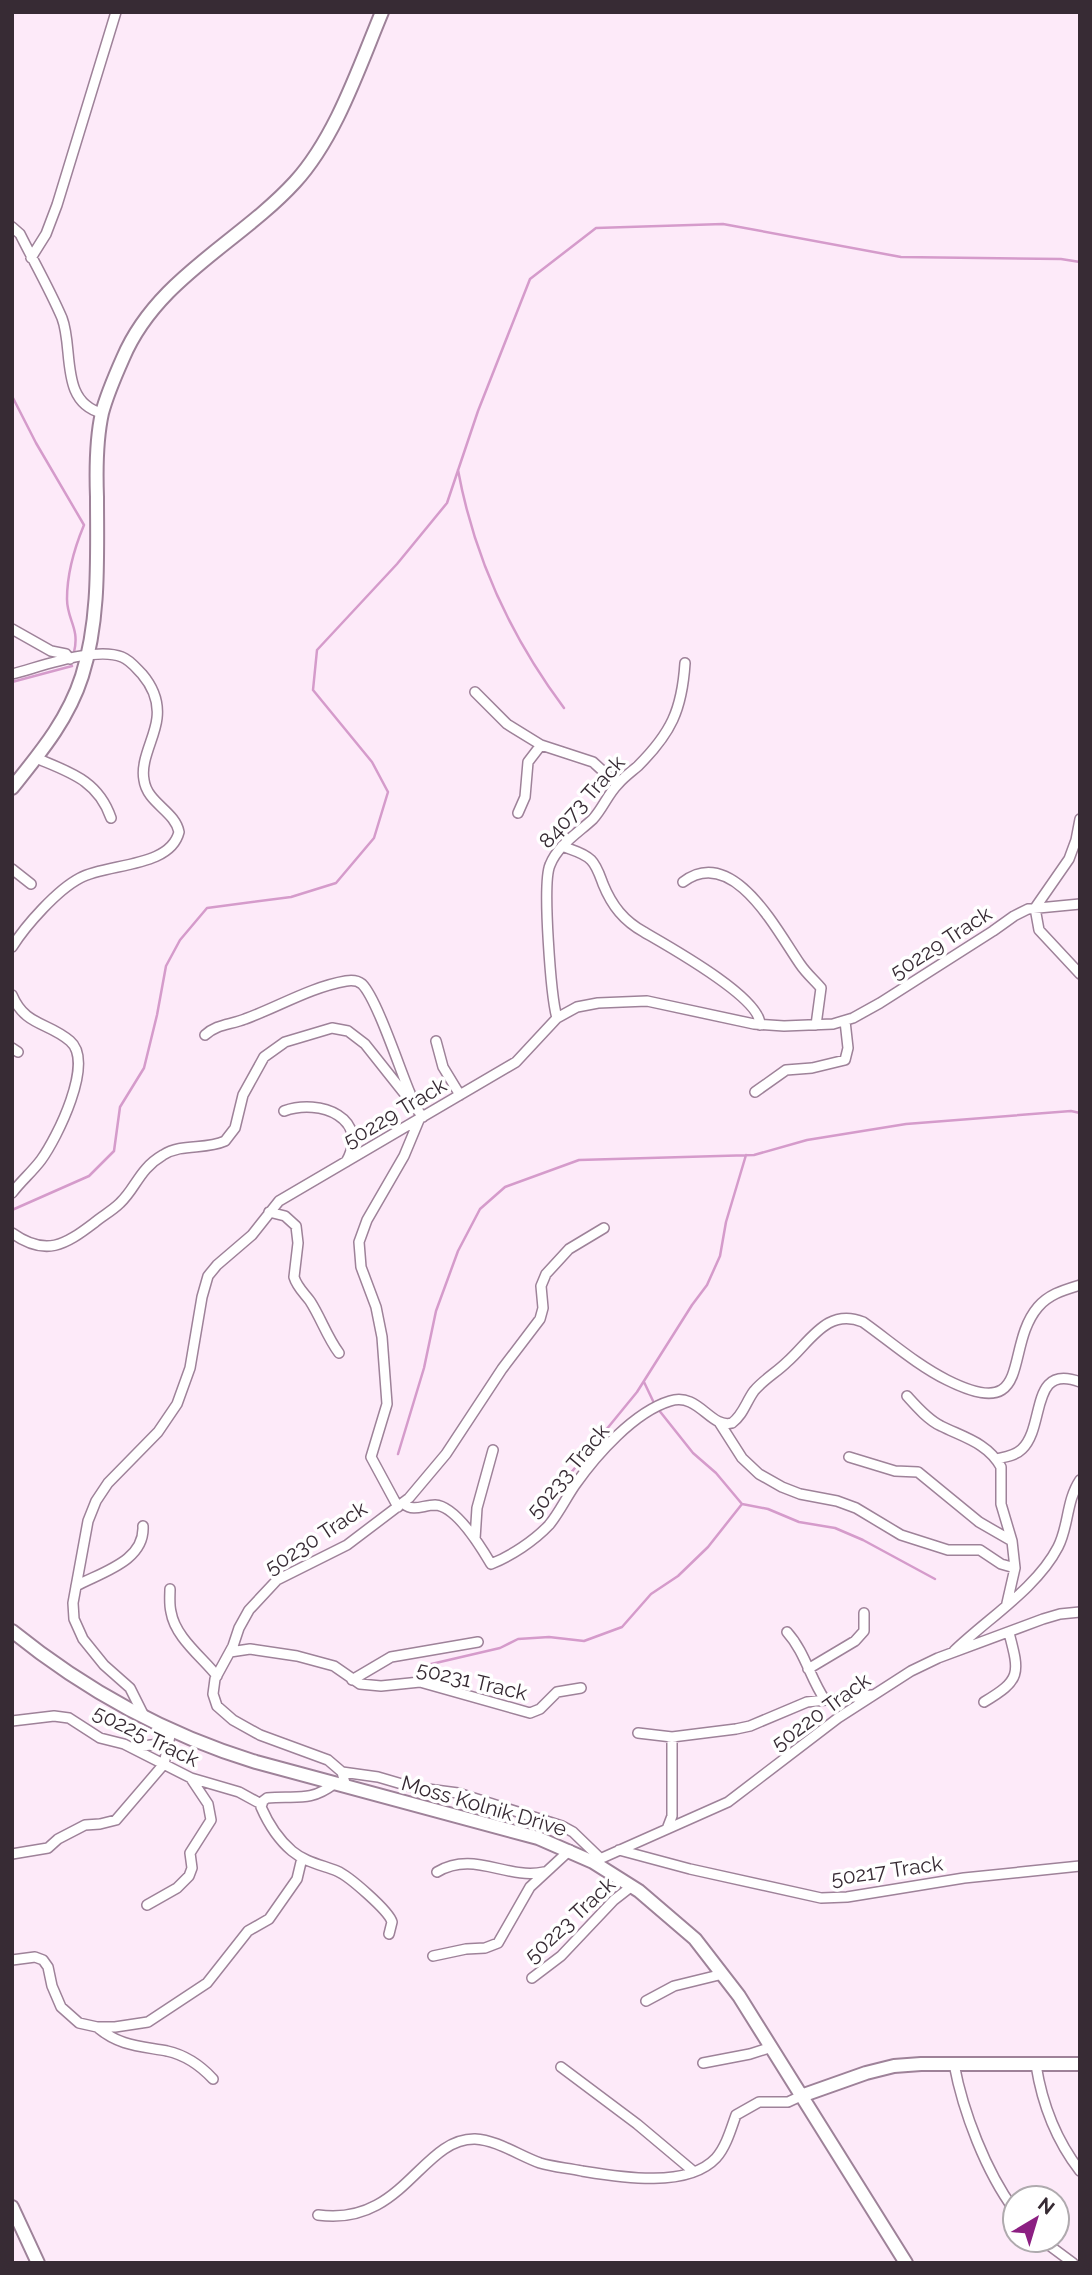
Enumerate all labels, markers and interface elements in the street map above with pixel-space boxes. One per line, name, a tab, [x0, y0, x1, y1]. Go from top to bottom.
street label: 84073 Track	[533, 750, 630, 853]
street label: 50229 Track	[885, 901, 996, 985]
street label: 50229 Track	[339, 1072, 451, 1153]
street label: 50233 Track	[521, 1419, 614, 1523]
street label: 50230 Track	[260, 1495, 371, 1580]
street label: 50231 Track	[414, 1656, 530, 1705]
street label: 50220 Track	[766, 1667, 875, 1756]
street label: 50225 Track	[89, 1699, 203, 1772]
street label: Moss Kolnik Drive	[399, 1770, 570, 1841]
street label: 50217 Track	[830, 1850, 944, 1891]
street label: 50223 Track	[519, 1871, 620, 1968]
north arrow	[1001, 2184, 1071, 2254]
text: N	[1034, 2192, 1059, 2219]

